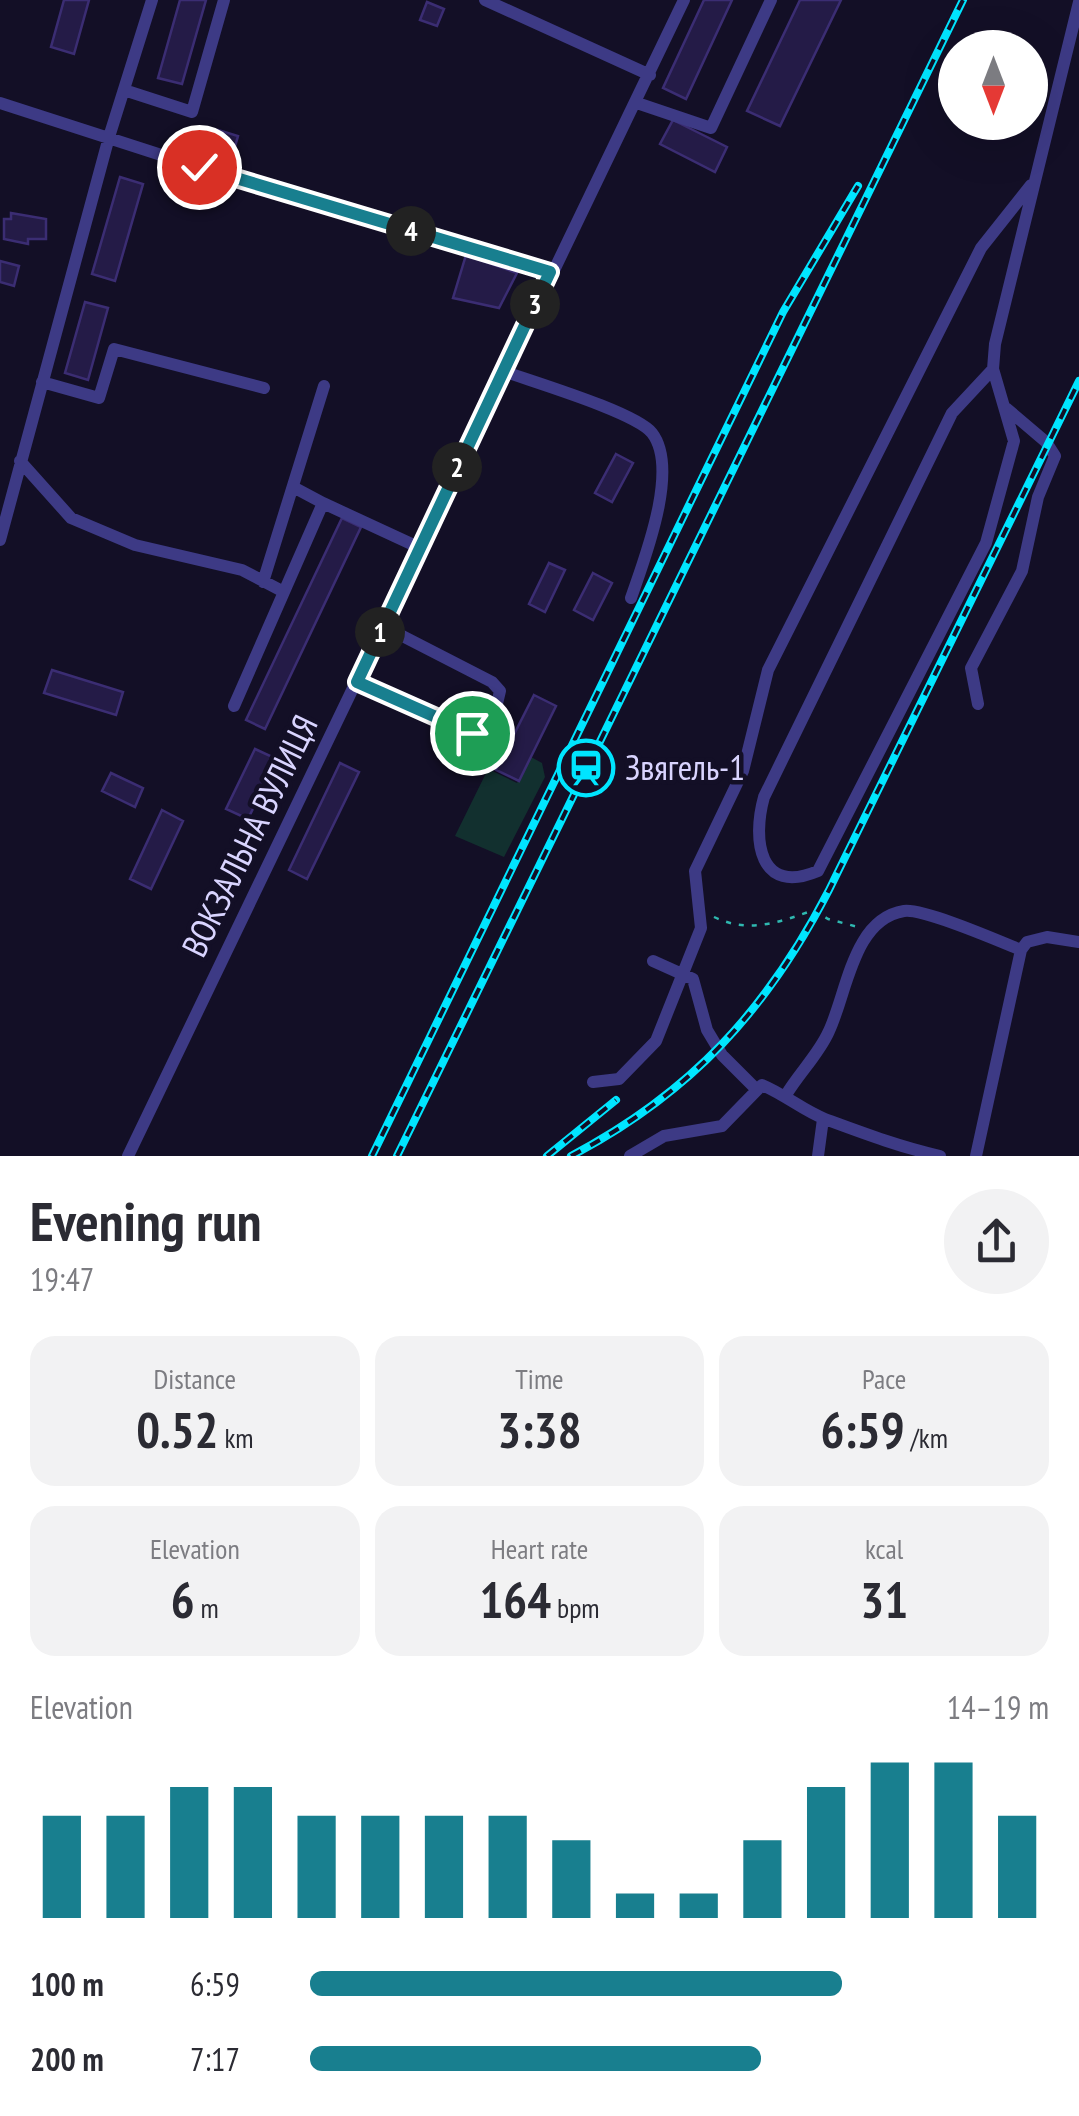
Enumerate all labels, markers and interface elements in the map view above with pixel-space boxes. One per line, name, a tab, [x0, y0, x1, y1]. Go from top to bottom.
north arrow	[938, 30, 1048, 140]
map controls	[938, 30, 1048, 140]
pin	[157, 125, 242, 210]
icon: check	[172, 140, 227, 195]
pin: 4	[386, 206, 436, 256]
text: 4	[404, 212, 418, 249]
pin: 3	[510, 279, 560, 329]
text: 3	[528, 285, 542, 322]
pin: 2	[432, 442, 482, 492]
text: 2	[450, 448, 464, 485]
pin: 1	[355, 607, 405, 657]
text: 1	[373, 613, 387, 650]
pin	[430, 691, 515, 776]
icon: arrive	[445, 706, 500, 761]
street label: ВОКЗАЛЬНА ВУЛИЦЯ	[171, 707, 327, 964]
station icon: Звягель-1	[556, 738, 616, 798]
place label: Звягель-1	[625, 744, 745, 790]
text: Evening run	[30, 1185, 262, 1256]
button: share	[944, 1189, 1049, 1294]
text: 19:47	[30, 1258, 94, 1300]
text: Distance	[154, 1360, 236, 1397]
text: Time	[515, 1360, 564, 1397]
text: Pace	[862, 1360, 906, 1397]
text: 0.52	[136, 1397, 218, 1462]
text: 3:38	[497, 1397, 582, 1462]
text: 6:59	[820, 1397, 905, 1462]
text: km	[218, 1419, 254, 1456]
text: /km	[905, 1419, 948, 1456]
text: Elevation	[150, 1530, 240, 1567]
text: Heart rate	[491, 1530, 588, 1567]
text: kcal	[865, 1530, 903, 1567]
text: 6	[171, 1567, 195, 1632]
text: 164	[479, 1567, 551, 1632]
text: 31	[860, 1567, 908, 1632]
text: m	[195, 1589, 219, 1626]
text: bpm	[551, 1589, 600, 1626]
text: Elevation	[30, 1686, 133, 1728]
text: 14–19 m	[947, 1686, 1049, 1728]
text: 100 m	[30, 1963, 104, 2005]
text: 6:59	[190, 1963, 240, 2005]
text: 200 m	[30, 2038, 104, 2080]
text: 7:17	[190, 2038, 240, 2080]

